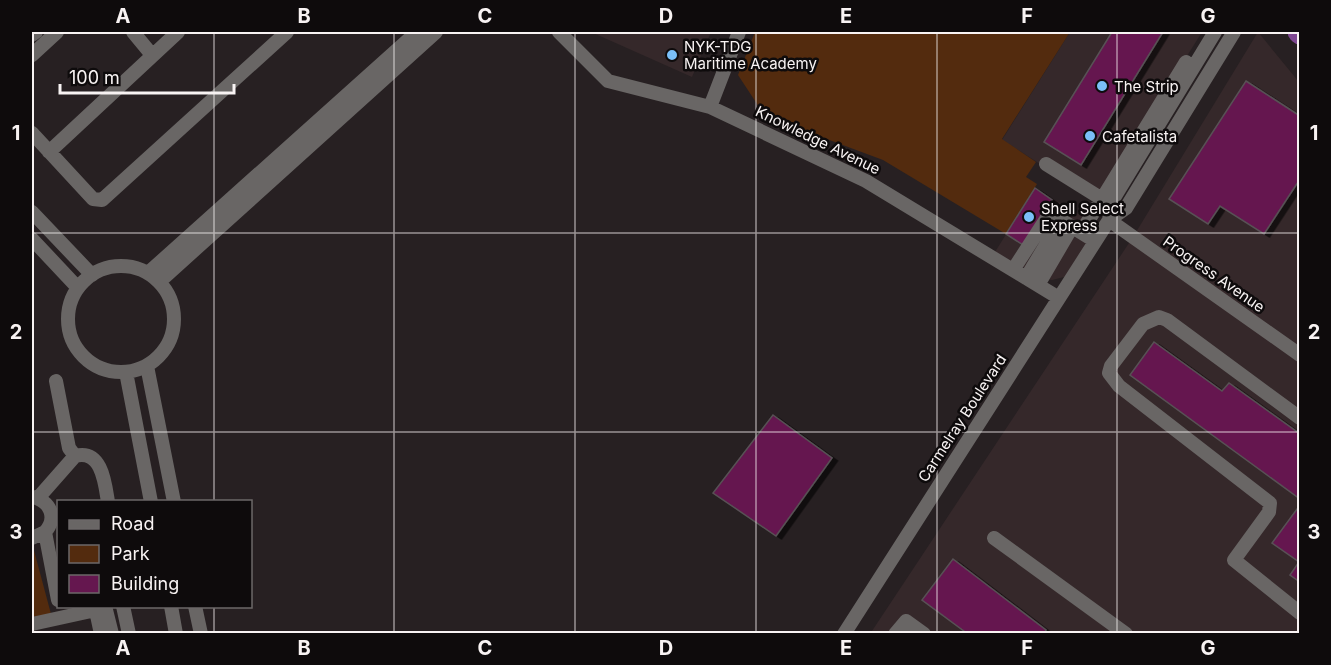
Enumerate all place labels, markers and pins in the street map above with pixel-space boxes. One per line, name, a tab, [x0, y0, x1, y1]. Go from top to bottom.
place label: NYK-TDG Maritime Academy	[684, 37, 817, 73]
marker: NYK-TDG Maritime Academy	[665, 48, 679, 62]
place label: The Strip	[1114, 77, 1179, 96]
marker: The Strip	[1095, 79, 1109, 93]
place label: Cafetalista	[1102, 127, 1177, 146]
marker: Cafetalista	[1083, 129, 1097, 143]
place label: Shell Select Express	[1041, 199, 1124, 235]
marker: Shell Select Express	[1022, 210, 1036, 224]

